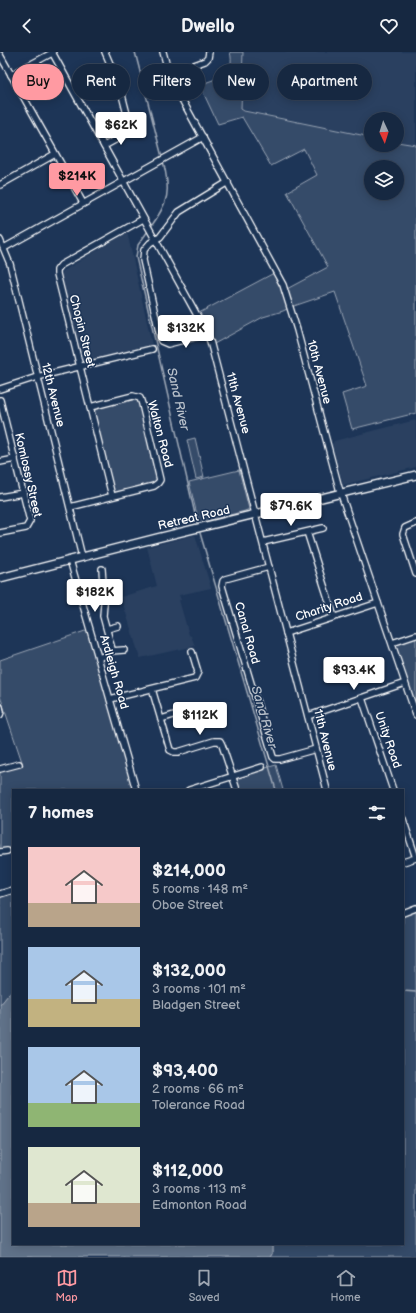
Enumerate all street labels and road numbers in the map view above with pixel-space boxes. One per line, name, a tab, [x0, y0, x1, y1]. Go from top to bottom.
street label: Chopin Street	[66, 293, 98, 369]
street label: 10th Avenue	[303, 338, 335, 406]
street label: 12th Avenue	[38, 361, 68, 429]
street label: 11th Avenue	[223, 371, 253, 435]
street label: Walton Road	[144, 399, 176, 469]
street label: Komlossy Street	[11, 431, 45, 519]
street label: Retreat Road	[157, 502, 232, 534]
street label: Charity Road	[294, 589, 365, 625]
street label: Canal Road	[231, 600, 263, 666]
street label: Ardleigh Road	[96, 633, 132, 711]
street label: 11th Avenue	[310, 708, 340, 772]
street label: Unity Road	[371, 710, 405, 770]

